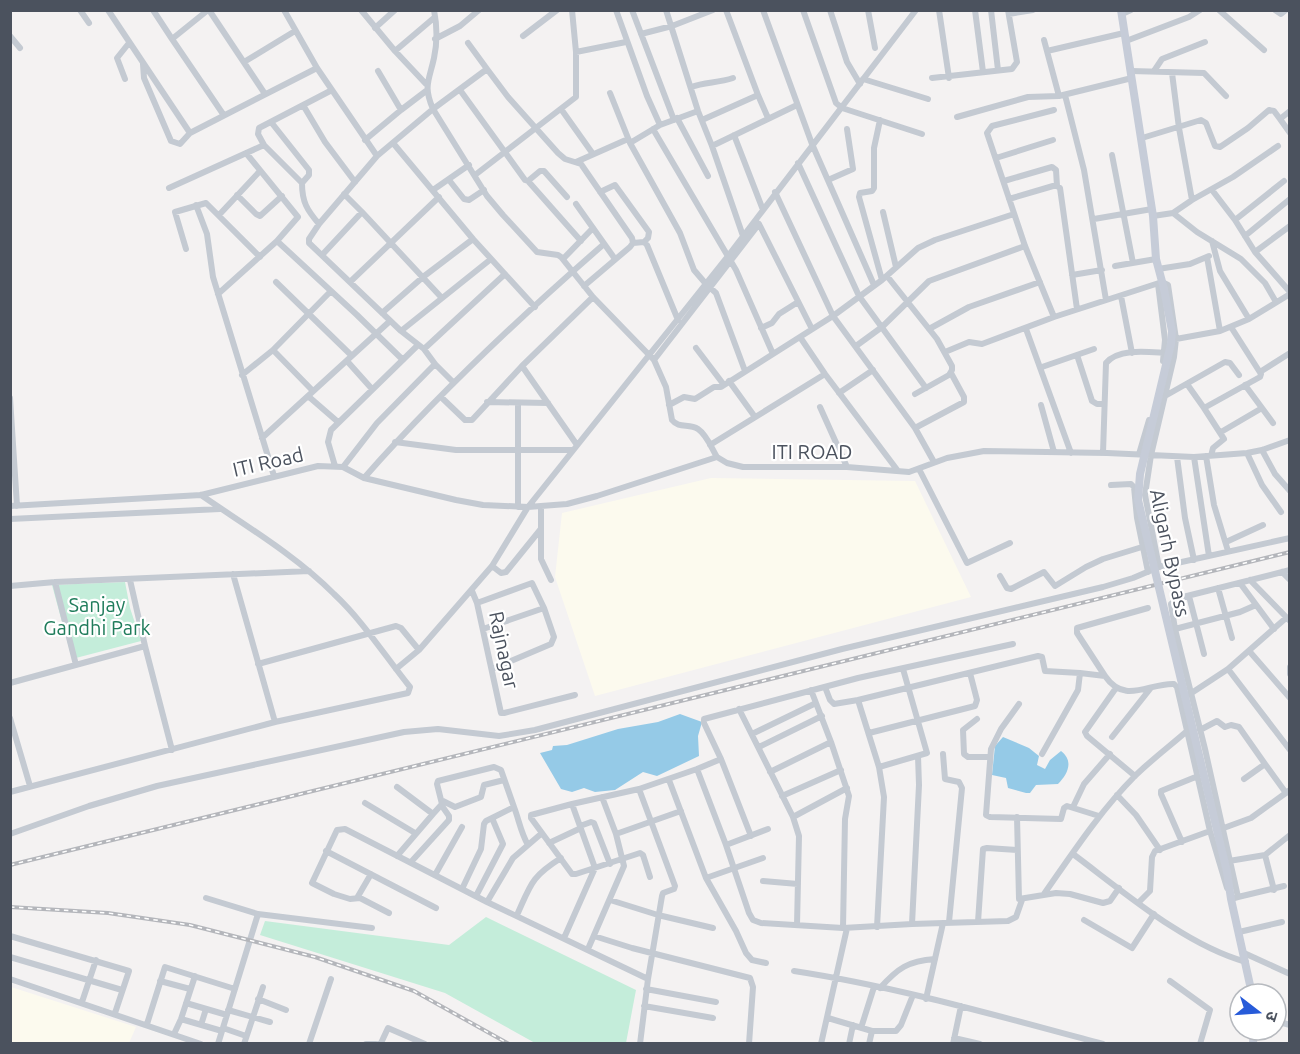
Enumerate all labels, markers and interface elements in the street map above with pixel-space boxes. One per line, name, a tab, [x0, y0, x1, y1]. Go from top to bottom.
street label: ITI ROAD	[772, 440, 852, 463]
street label: ITI Road	[230, 442, 306, 481]
street label: Aligarh Bypass	[1146, 487, 1195, 619]
park label: Sanjay Gandhi Park	[43, 593, 151, 639]
street label: Rajnagar	[485, 609, 524, 691]
north arrow	[1228, 982, 1288, 1042]
text: उ	[1262, 1009, 1282, 1024]

